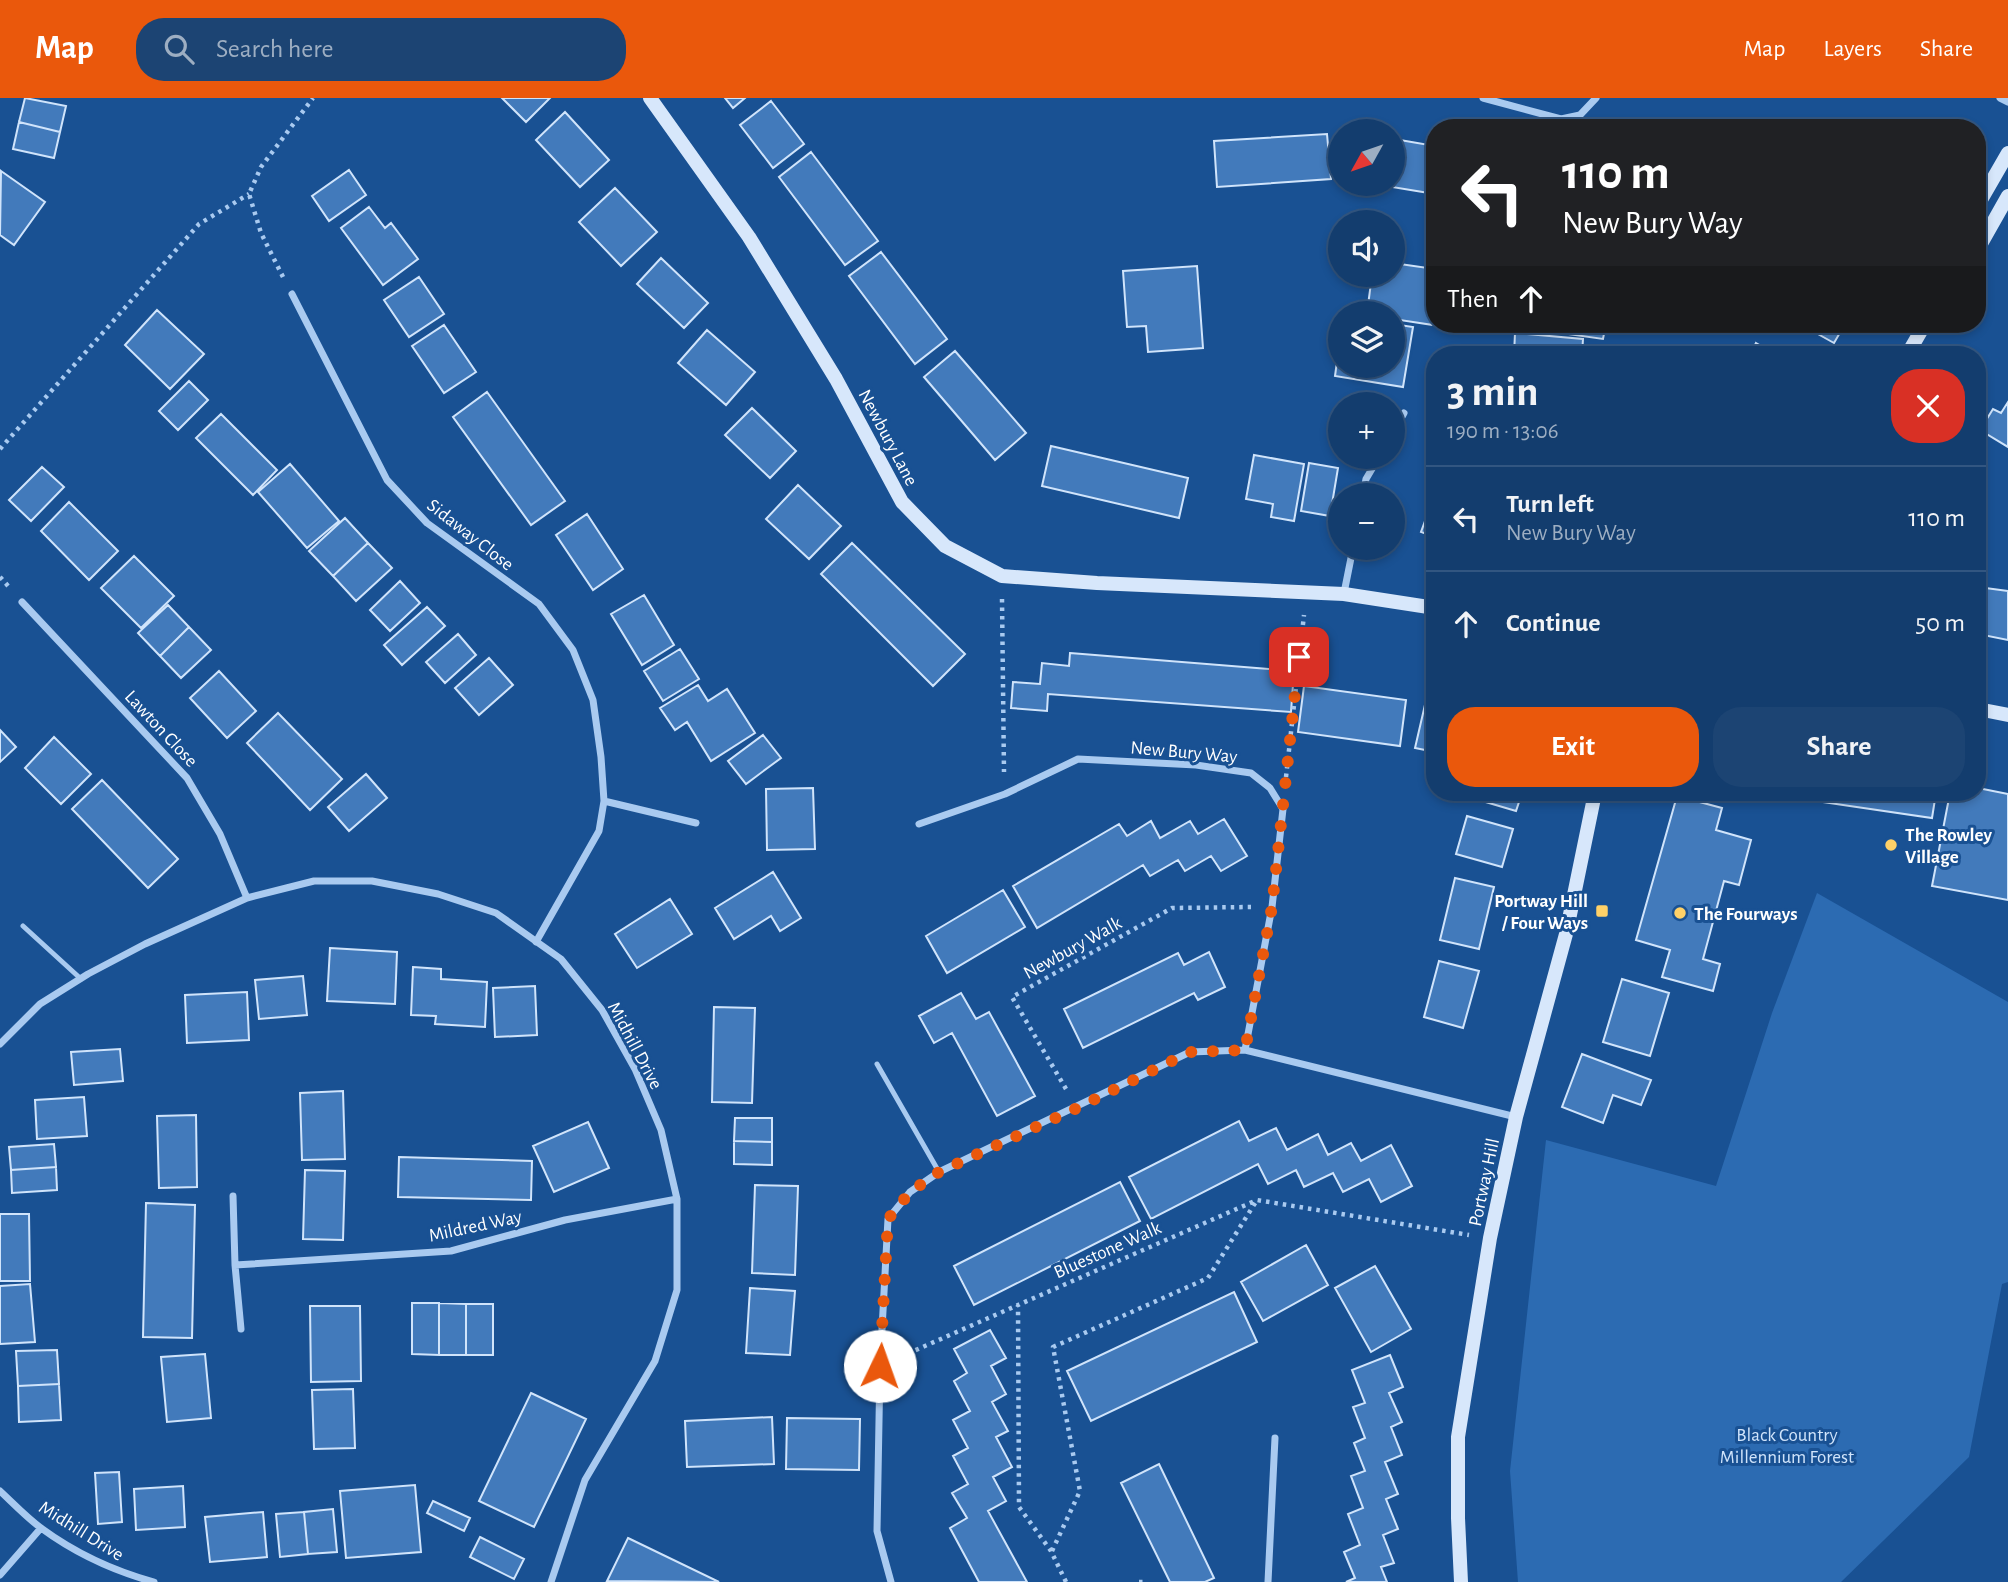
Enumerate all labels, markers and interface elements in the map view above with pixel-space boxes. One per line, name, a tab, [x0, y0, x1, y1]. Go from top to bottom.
search box	[136, 18, 626, 81]
icon: search	[160, 30, 198, 68]
text: Map	[35, 32, 94, 65]
text: Search here	[216, 36, 334, 62]
text: Map	[1743, 37, 1785, 61]
text: Layers	[1823, 37, 1882, 61]
text: Share	[1920, 37, 1973, 61]
north arrow	[1328, 119, 1405, 196]
map controls	[1328, 119, 1405, 560]
icon: left	[1447, 147, 1538, 238]
text: 110 m	[1562, 149, 1670, 198]
text: New Bury Way	[1562, 207, 1743, 239]
button: sound	[1328, 210, 1405, 287]
icon: ahead	[1512, 280, 1550, 318]
text: Then	[1447, 286, 1498, 312]
button: layers	[1328, 301, 1405, 378]
button: close	[1891, 369, 1965, 443]
text: 3 min	[1447, 371, 1539, 413]
street label: Newbury Lane	[854, 386, 921, 489]
button: +	[1328, 392, 1405, 469]
text: 190 m · 13:06	[1447, 420, 1559, 443]
button: −	[1328, 483, 1405, 560]
text: Turn left	[1506, 491, 1594, 517]
street label: Sidaway Close	[423, 496, 517, 575]
icon: left	[1447, 500, 1485, 538]
text: 110 m	[1908, 505, 1965, 531]
text: New Bury Way	[1506, 522, 1636, 545]
icon: ahead	[1447, 605, 1485, 643]
text: Continue	[1506, 610, 1601, 636]
text: 50 m	[1915, 610, 1965, 636]
pin	[1269, 627, 1329, 687]
icon: arrive	[1280, 638, 1318, 676]
street label: Lawton Close	[121, 687, 201, 771]
button: Exit	[1447, 707, 1699, 787]
button: Share	[1713, 707, 1965, 787]
street label: New Bury Way	[1130, 738, 1238, 767]
place label: The Rowley Village	[1905, 826, 1993, 867]
marker: The Rowley Village	[1883, 837, 1899, 853]
place label: Portway Hill / Four Ways	[1494, 892, 1588, 933]
marker: Portway Hill / Four Ways	[1594, 903, 1610, 919]
marker: The Fourways	[1672, 905, 1688, 921]
place label: The Fourways	[1694, 905, 1798, 924]
street label: Newbury Walk	[1020, 913, 1125, 983]
street label: Midhill Drive	[604, 999, 666, 1093]
street label: Portway Hill	[1466, 1136, 1503, 1228]
street label: Mildred Way	[427, 1207, 524, 1246]
street label: Bluestone Walk	[1051, 1218, 1164, 1282]
position arrow	[843, 1329, 917, 1403]
park label: Black Country Millennium Forest	[1720, 1426, 1854, 1467]
street label: Midhill Drive	[35, 1498, 127, 1565]

